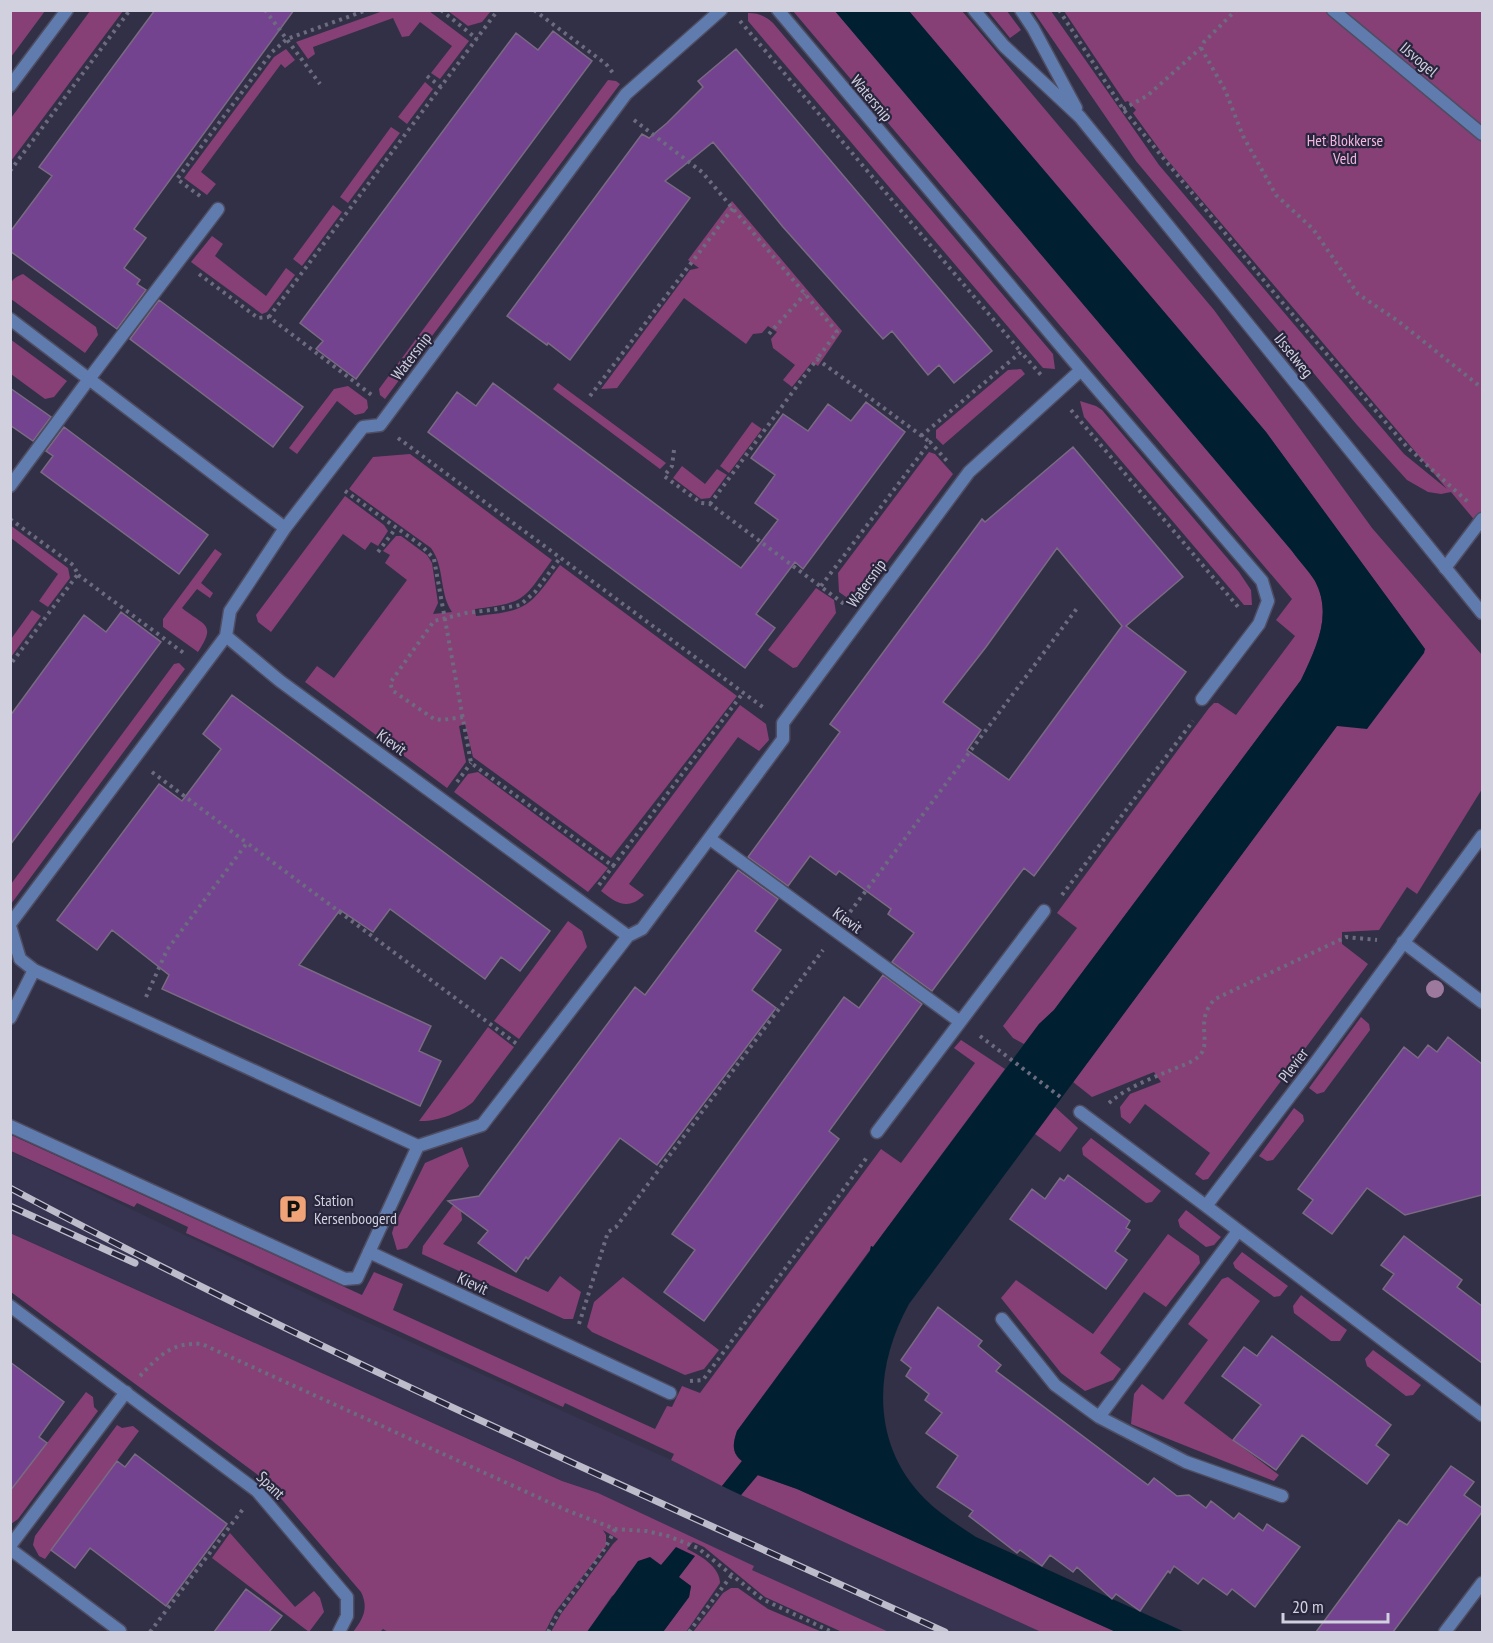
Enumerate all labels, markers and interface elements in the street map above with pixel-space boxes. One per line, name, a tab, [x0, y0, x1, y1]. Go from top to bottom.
street label: IJsvogel	[1396, 37, 1442, 81]
street label: Watersnip	[847, 71, 897, 125]
park label: Het Blokkerse Veld	[1307, 130, 1383, 168]
street label: Watersnip	[387, 328, 435, 384]
street label: IJsselweg	[1270, 329, 1318, 381]
street label: Watersnip	[842, 555, 890, 611]
street label: Kievit	[373, 725, 411, 760]
street label: Kievit	[829, 903, 867, 938]
street label: Plevier	[1274, 1043, 1313, 1086]
place label: Station Kersenboogerd	[314, 1190, 397, 1228]
parking icon: Station Kersenboogerd	[277, 1193, 309, 1225]
street label: Kievit	[454, 1267, 492, 1299]
street label: Spant	[253, 1467, 290, 1504]
scale bar	[1283, 1586, 1388, 1624]
text: 20 m	[1292, 1595, 1324, 1618]

